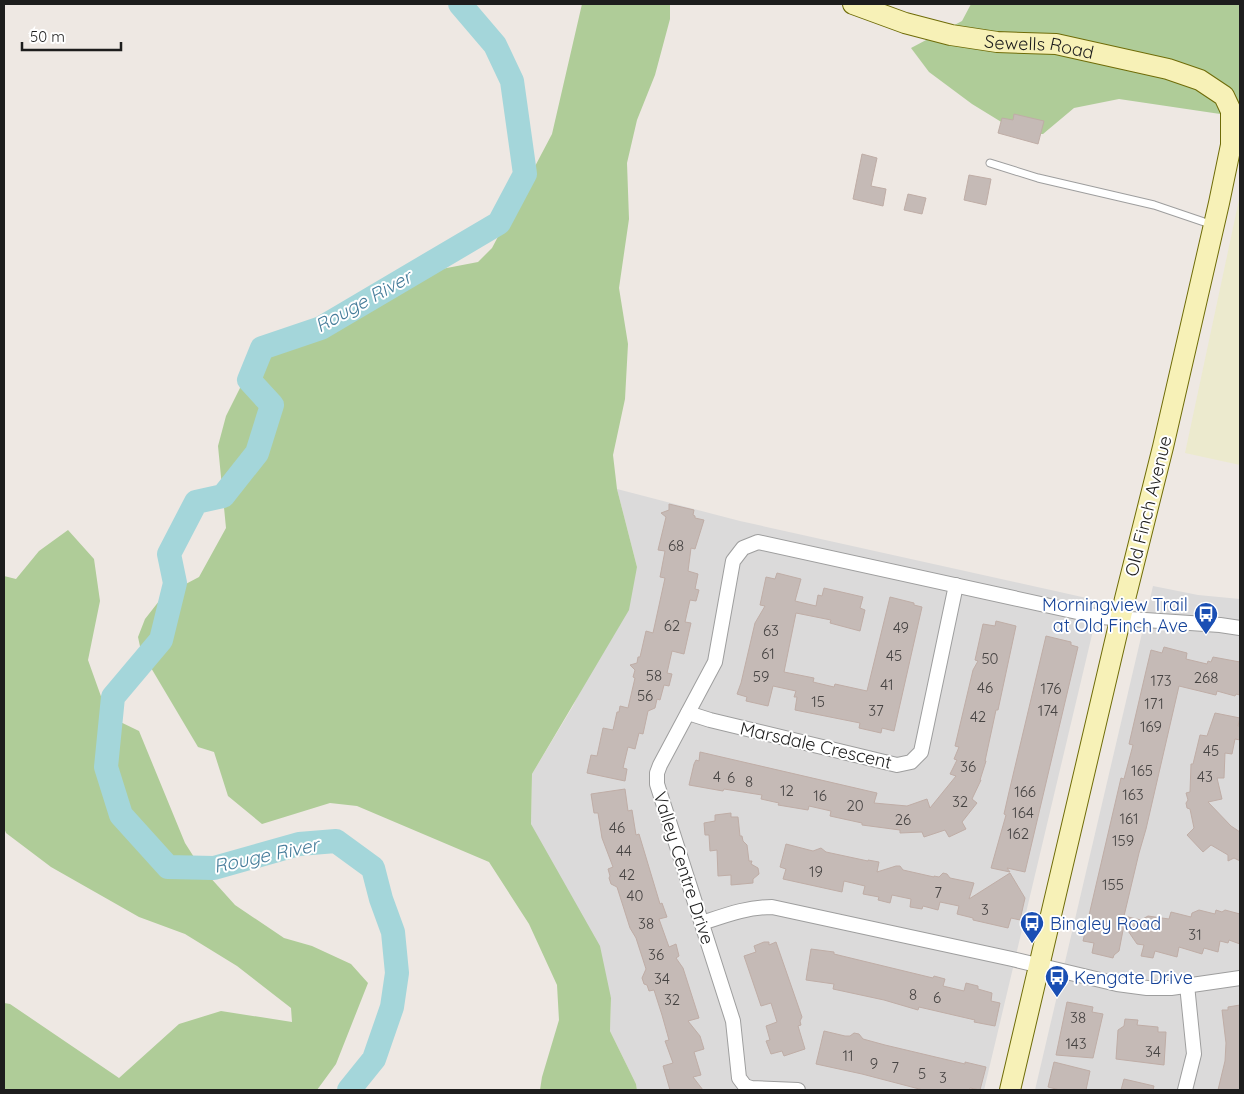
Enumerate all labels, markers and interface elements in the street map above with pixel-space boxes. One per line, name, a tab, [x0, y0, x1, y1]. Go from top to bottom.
scale bar	[22, 20, 121, 52]
text: 50 m	[30, 27, 65, 46]
street label: Sewells Road	[983, 29, 1096, 64]
water label: Rouge River	[310, 263, 418, 337]
street label: Old Finch Avenue	[1119, 433, 1177, 579]
house number: 68	[668, 536, 684, 555]
place label: Morningview Trail at Old Finch Ave	[1042, 593, 1188, 637]
bus stop icon: Morningview Trail at Old Finch Ave	[1193, 601, 1219, 635]
house number: 62	[664, 616, 680, 635]
house number: 49	[893, 618, 909, 637]
house number: 63	[763, 621, 779, 640]
house number: 61	[761, 644, 775, 663]
house number: 45	[886, 646, 902, 665]
house number: 50	[981, 649, 999, 668]
house number: 58	[646, 666, 662, 685]
house number: 59	[753, 667, 769, 686]
house number: 268	[1194, 668, 1218, 687]
house number: 173	[1150, 671, 1172, 690]
house number: 41	[880, 675, 894, 694]
house number: 46	[977, 678, 993, 697]
house number: 176	[1041, 679, 1061, 698]
house number: 56	[637, 686, 653, 705]
house number: 15	[811, 692, 825, 711]
house number: 171	[1144, 694, 1164, 713]
house number: 37	[868, 701, 884, 720]
house number: 174	[1038, 701, 1058, 720]
house number: 42	[970, 707, 986, 726]
street label: Marsdale Crescent	[738, 716, 894, 774]
house number: 169	[1140, 717, 1162, 736]
house number: 45	[1203, 741, 1219, 760]
house number: 36	[960, 757, 976, 776]
house number: 165	[1131, 761, 1153, 780]
house number: 4	[713, 767, 721, 786]
house number: 43	[1197, 767, 1213, 786]
house number: 6	[727, 768, 735, 787]
house number: 8	[745, 772, 753, 791]
house number: 12	[780, 781, 794, 800]
house number: 166	[1014, 782, 1036, 801]
house number: 163	[1122, 785, 1144, 804]
house number: 16	[813, 786, 827, 805]
street label: Valley Centre Drive	[648, 789, 720, 947]
house number: 32	[952, 792, 968, 811]
house number: 20	[846, 796, 864, 815]
house number: 164	[1012, 803, 1034, 822]
house number: 161	[1119, 809, 1139, 828]
house number: 26	[895, 810, 911, 829]
house number: 46	[609, 818, 625, 837]
house number: 162	[1007, 824, 1029, 843]
house number: 159	[1112, 831, 1134, 850]
water label: Rouge River	[211, 832, 323, 878]
house number: 44	[616, 841, 632, 860]
house number: 19	[809, 862, 823, 881]
house number: 42	[619, 865, 635, 884]
house number: 155	[1102, 875, 1124, 894]
house number: 7	[934, 883, 942, 902]
house number: 40	[627, 886, 643, 905]
house number: 3	[981, 900, 989, 919]
bus stop icon: Bingley Road	[1019, 910, 1045, 944]
place label: Bingley Road	[1050, 912, 1161, 935]
house number: 38	[638, 914, 654, 933]
house number: 31	[1188, 925, 1202, 944]
house number: 36	[648, 945, 664, 964]
bus stop icon: Kengate Drive	[1044, 964, 1070, 998]
place label: Kengate Drive	[1074, 966, 1193, 989]
house number: 34	[654, 969, 670, 988]
house number: 8	[909, 985, 917, 1004]
house number: 6	[933, 988, 941, 1007]
house number: 32	[664, 990, 680, 1009]
house number: 38	[1070, 1008, 1086, 1027]
house number: 143	[1065, 1034, 1087, 1053]
house number: 34	[1145, 1042, 1161, 1061]
house number: 11	[842, 1046, 854, 1065]
house number: 9	[870, 1054, 878, 1073]
house number: 7	[891, 1058, 899, 1077]
house number: 5	[918, 1064, 926, 1083]
house number: 3	[939, 1068, 947, 1087]

